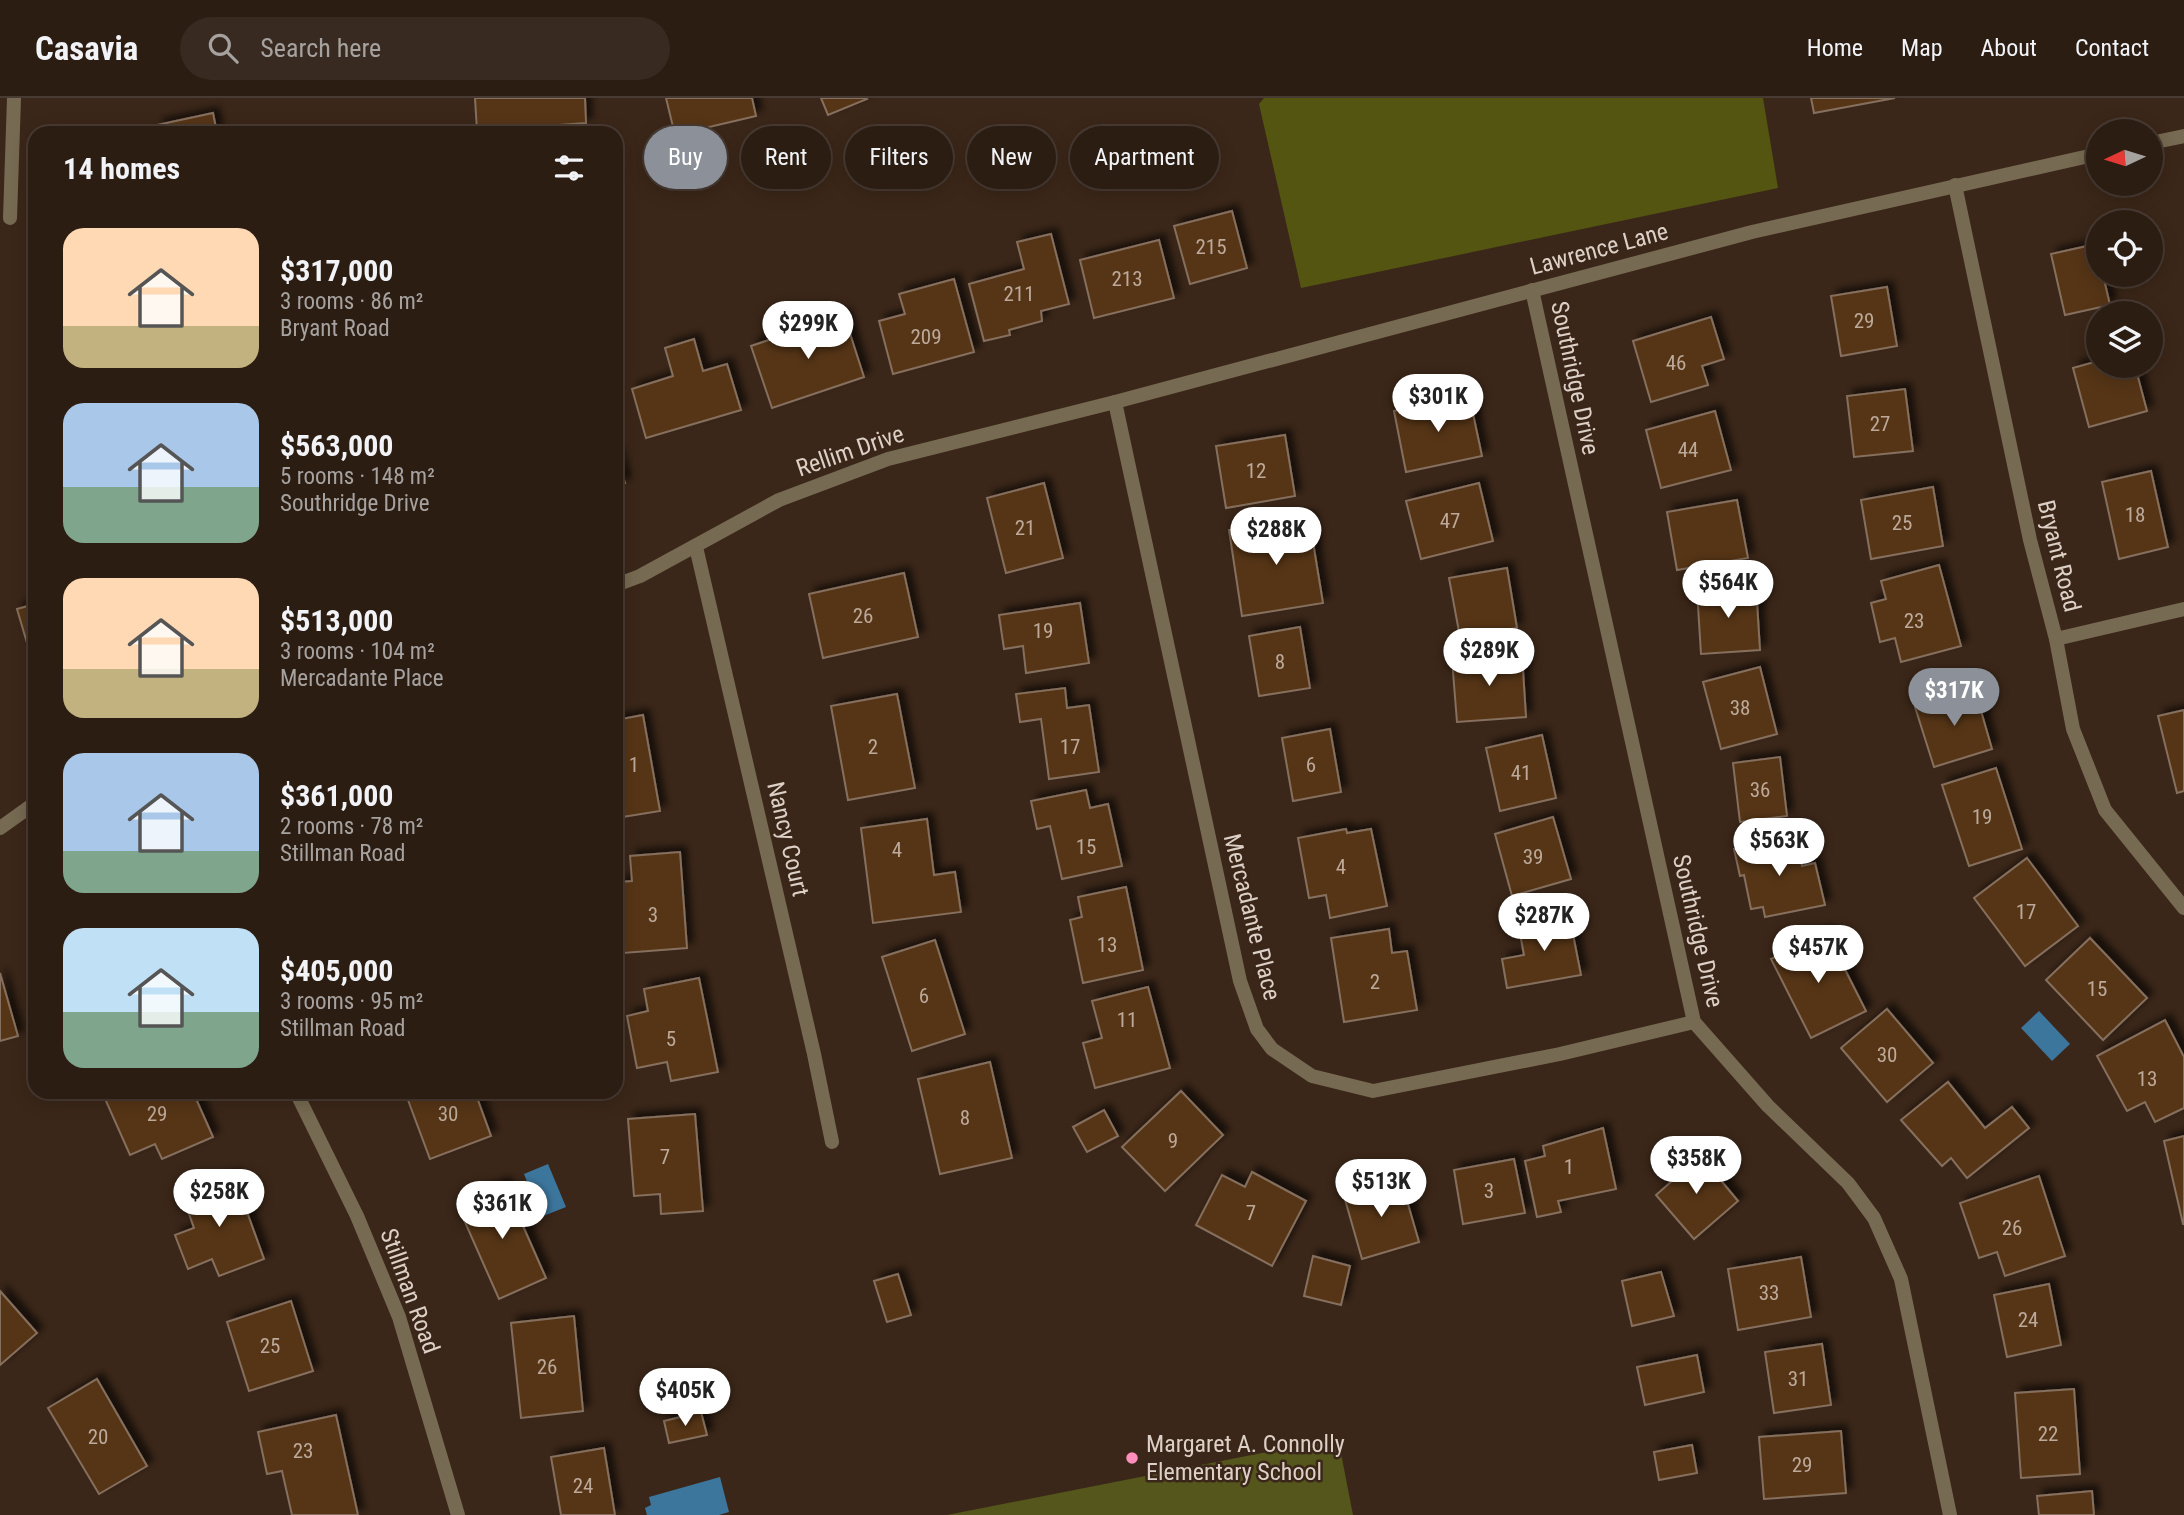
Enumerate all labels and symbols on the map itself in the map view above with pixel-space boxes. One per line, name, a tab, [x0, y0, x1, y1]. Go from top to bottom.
north arrow	[2086, 119, 2163, 196]
street label: Lawrence Lane	[1527, 217, 1671, 281]
house number: 215	[1195, 235, 1227, 259]
house number: 213	[1111, 267, 1143, 291]
house number: 211	[1003, 282, 1035, 306]
street label: Southridge Drive	[1545, 299, 1605, 457]
pin: $299K	[759, 302, 857, 361]
house number: 29	[1854, 309, 1874, 333]
house number: 209	[910, 325, 942, 349]
house number: 46	[1666, 351, 1686, 375]
pin: $301K	[1389, 374, 1487, 434]
house number: 27	[1870, 412, 1890, 436]
street label: Rellim Drive	[793, 420, 907, 482]
house number: 44	[1678, 438, 1698, 462]
house number: 12	[1246, 459, 1266, 483]
street label: Bryant Road	[2032, 497, 2086, 615]
house number: 18	[2125, 503, 2145, 527]
pin: $288K	[1227, 508, 1325, 567]
house number: 47	[1440, 509, 1460, 533]
house number: 25	[1892, 511, 1912, 535]
house number: 21	[1015, 516, 1035, 540]
pin: $564K	[1679, 560, 1777, 620]
house number: 26	[853, 604, 873, 628]
house number: 23	[1904, 609, 1924, 633]
house number: 19	[1033, 619, 1053, 643]
pin: $289K	[1440, 628, 1538, 688]
house number: 8	[1275, 650, 1285, 674]
pin: $317K	[1905, 668, 2003, 728]
house number: 38	[1730, 696, 1750, 720]
house number: 2	[868, 735, 878, 759]
house number: 17	[1060, 735, 1080, 759]
house number: 1	[629, 753, 639, 777]
house number: 6	[1306, 753, 1316, 777]
house number: 41	[1511, 761, 1531, 785]
house number: 36	[1750, 778, 1770, 802]
street label: Nancy Court	[761, 779, 815, 899]
house number: 19	[1972, 805, 1992, 829]
pin: $563K	[1730, 818, 1828, 878]
street label: Mercadante Place	[1218, 831, 1286, 1003]
house number: 15	[1076, 835, 1096, 859]
house number: 4	[892, 838, 902, 862]
house number: 39	[1523, 845, 1543, 869]
street label: Southridge Drive	[1667, 852, 1729, 1010]
house number: 4	[1336, 855, 1346, 879]
pin: $287K	[1495, 894, 1593, 953]
house number: 17	[2016, 900, 2036, 924]
house number: 3	[648, 903, 658, 927]
pin: $457K	[1769, 926, 1867, 985]
house number: 13	[1097, 933, 1117, 957]
house number: 2	[1370, 970, 1380, 994]
house number: 15	[2087, 977, 2107, 1001]
house number: 6	[919, 984, 929, 1008]
house number: 11	[1117, 1008, 1137, 1032]
house number: 5	[666, 1027, 676, 1051]
house number: 30	[1877, 1043, 1897, 1067]
house number: 13	[2137, 1067, 2157, 1091]
house number: 29	[147, 1102, 167, 1126]
house number: 30	[438, 1102, 458, 1126]
house number: 8	[960, 1106, 970, 1130]
house number: 9	[1168, 1129, 1178, 1153]
pin: $358K	[1647, 1136, 1745, 1196]
house number: 7	[660, 1145, 670, 1169]
house number: 1	[1564, 1155, 1574, 1179]
pin: $513K	[1332, 1160, 1430, 1219]
pin: $258K	[170, 1170, 268, 1229]
house number: 3	[1484, 1179, 1494, 1203]
pin: $361K	[453, 1182, 551, 1241]
house number: 7	[1246, 1201, 1256, 1225]
house number: 26	[2002, 1216, 2022, 1240]
street label: Stillman Road	[374, 1225, 446, 1357]
house number: 33	[1759, 1281, 1779, 1305]
house number: 24	[2018, 1308, 2038, 1332]
house number: 25	[260, 1334, 280, 1358]
house number: 26	[537, 1355, 557, 1379]
house number: 31	[1788, 1367, 1808, 1391]
pin: $405K	[636, 1368, 734, 1428]
house number: 22	[2038, 1422, 2058, 1446]
house number: 20	[88, 1425, 108, 1449]
place label: Margaret A. Connolly Elementary School	[1146, 1430, 1345, 1486]
house number: 23	[293, 1439, 313, 1463]
marker: Margaret A. Connolly Elementary School	[1124, 1450, 1140, 1466]
house number: 29	[1792, 1453, 1812, 1477]
house number: 24	[573, 1474, 593, 1498]

